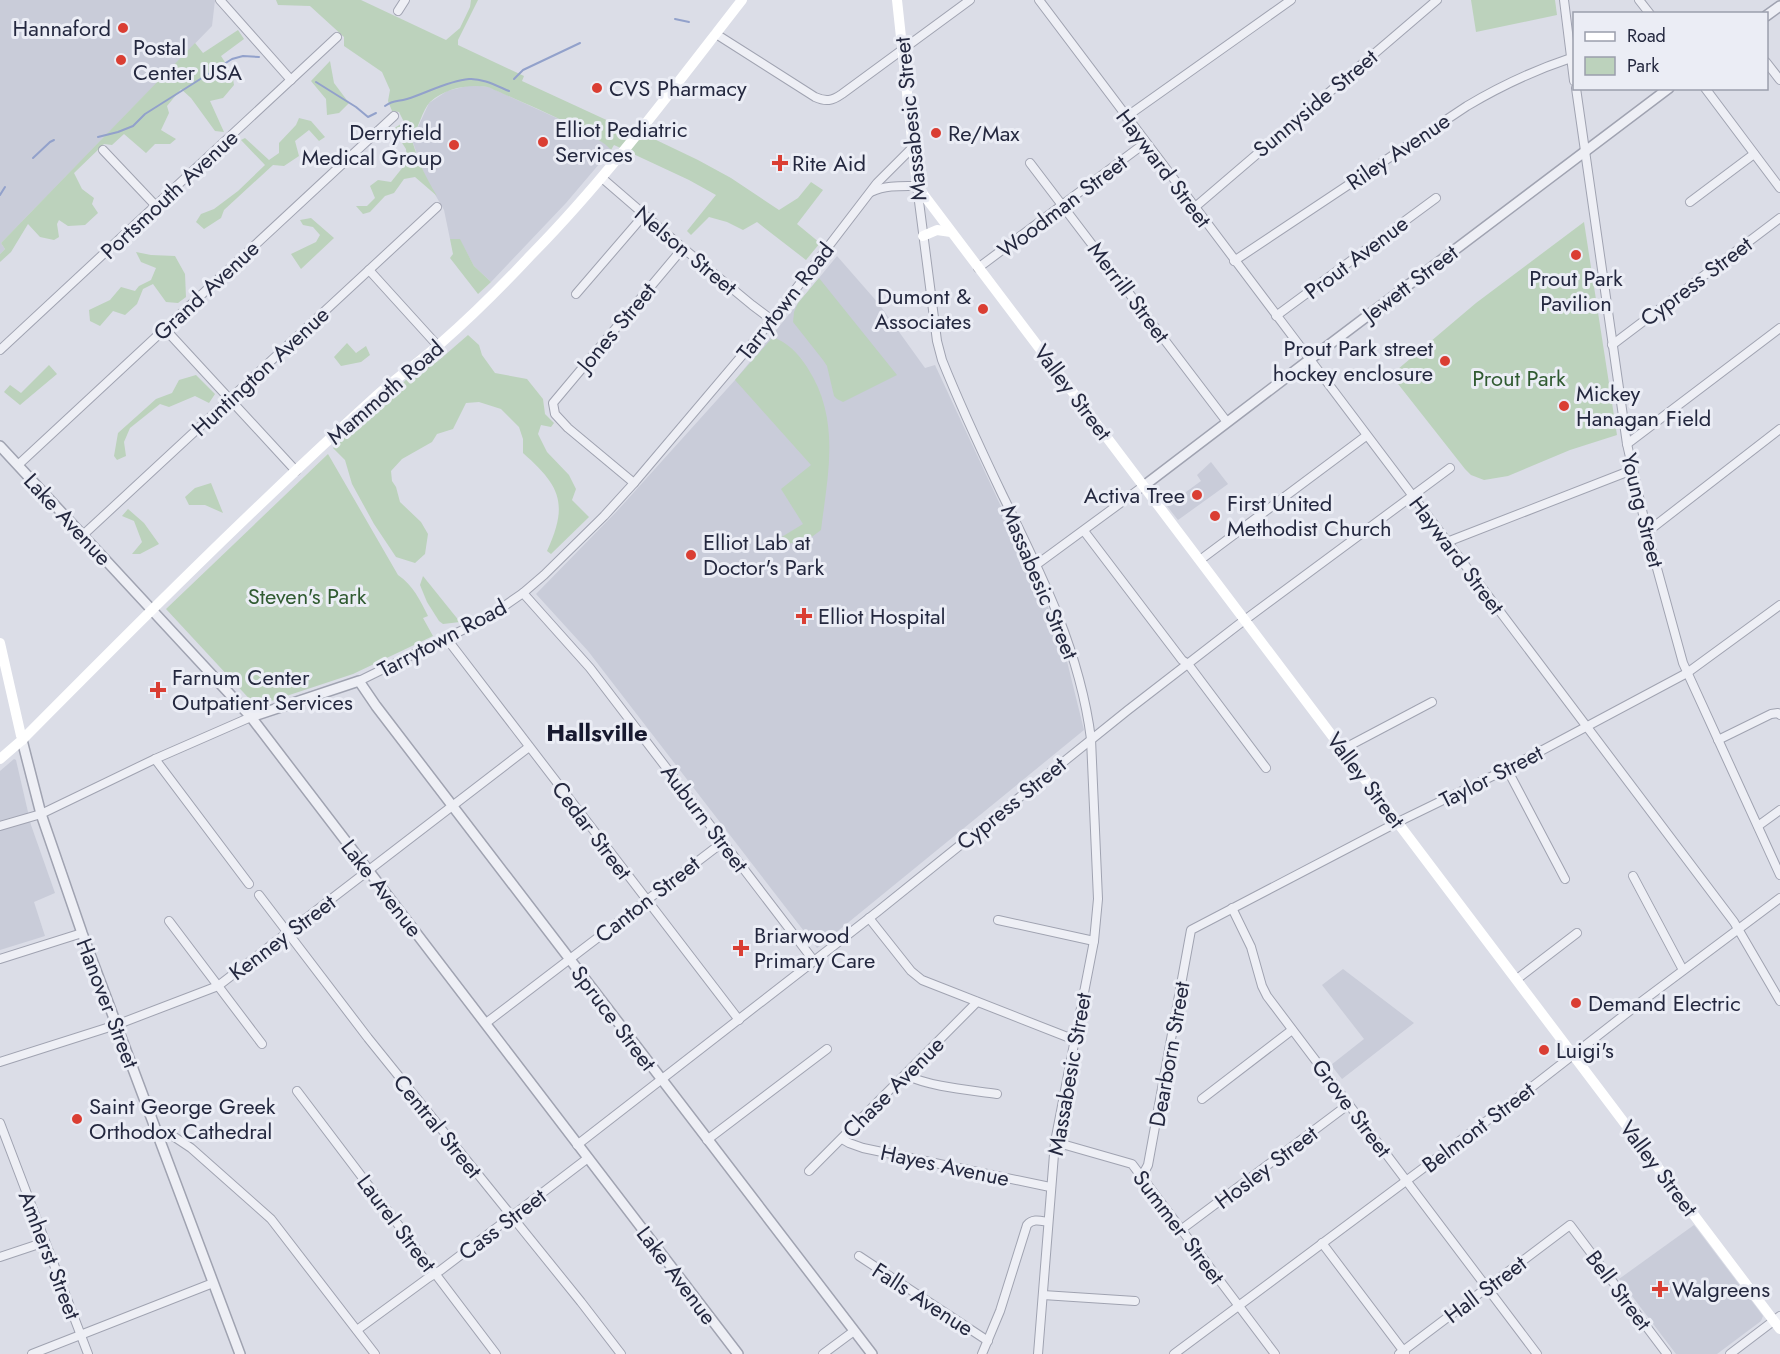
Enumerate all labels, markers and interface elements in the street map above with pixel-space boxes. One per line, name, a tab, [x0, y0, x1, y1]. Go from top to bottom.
place label: Hannaford	[13, 12, 111, 44]
legend	[1573, 12, 1768, 90]
marker: Hannaford	[116, 21, 130, 35]
text: Road	[1627, 23, 1666, 49]
place label: Postal Center USA	[133, 31, 243, 88]
street label: Massabesic Street	[885, 35, 935, 203]
street label: Sunnyside Street	[1246, 41, 1385, 165]
marker: Postal Center USA	[114, 53, 128, 67]
text: Park	[1627, 53, 1659, 79]
place label: CVS Pharmacy	[609, 72, 747, 104]
marker: CVS Pharmacy	[590, 81, 604, 95]
street label: Hayward Street	[1109, 102, 1220, 235]
street label: Riley Avenue	[1340, 104, 1456, 198]
place label: Elliot Pediatric Services	[555, 113, 687, 170]
place label: Derryfield Medical Group	[301, 116, 442, 173]
place label: Re/Max	[948, 117, 1020, 149]
street label: Portsmouth Avenue	[93, 122, 245, 266]
marker: Re/Max	[929, 126, 943, 140]
marker: Elliot Pediatric Services	[536, 135, 550, 149]
marker: Derryfield Medical Group	[447, 138, 461, 152]
street label: Woodman Street	[990, 146, 1134, 265]
place label: Rite Aid	[792, 147, 866, 179]
marker: Rite Aid	[773, 156, 787, 170]
street label: Nelson Street	[628, 198, 745, 303]
street label: Prout Avenue	[1297, 207, 1415, 307]
street label: Cypress Street	[1633, 228, 1759, 334]
street label: Grand Avenue	[146, 232, 266, 348]
street label: Tarrytown Road	[729, 235, 841, 367]
street label: Merrill Street	[1080, 235, 1178, 350]
street label: Jewett Street	[1353, 236, 1465, 331]
marker: Prout Park Pavilion	[1569, 248, 1583, 262]
place label: Prout Park Pavilion	[1529, 262, 1623, 319]
street label: Jones Street	[567, 275, 663, 381]
place label: Dumont & Associates	[874, 280, 971, 337]
street label: Huntington Avenue	[184, 299, 336, 443]
marker: Dumont & Associates	[976, 302, 990, 316]
street label: Mammoth Road	[320, 332, 450, 452]
place label: Prout Park street hockey enclosure	[1273, 332, 1434, 389]
street label: Valley Street	[1026, 337, 1120, 447]
marker: Prout Park street hockey enclosure	[1438, 354, 1452, 368]
park label: Prout Park	[1472, 362, 1566, 394]
place label: Mickey Hanagan Field	[1576, 377, 1711, 434]
marker: Mickey Hanagan Field	[1557, 399, 1571, 413]
street label: Young Street	[1613, 449, 1673, 571]
street label: Lake Avenue	[17, 466, 119, 572]
place label: Activa Tree	[1084, 479, 1185, 511]
place label: First United Methodist Church	[1227, 487, 1391, 544]
marker: Activa Tree	[1190, 488, 1204, 502]
street label: Hayward Street	[1402, 489, 1513, 622]
street label: Massabesic Street	[993, 500, 1087, 665]
marker: First United Methodist Church	[1208, 509, 1222, 523]
place label: Elliot Lab at Doctor's Park	[703, 526, 824, 583]
marker: Elliot Lab at Doctor's Park	[684, 548, 698, 562]
park label: Steven's Park	[248, 580, 367, 612]
street label: Tarrytown Road	[372, 591, 512, 685]
place label: Elliot Hospital	[818, 600, 946, 632]
marker: Elliot Hospital	[795, 607, 813, 625]
place label: Farnum Center Outpatient Services	[172, 661, 353, 718]
marker: Farnum Center Outpatient Services	[149, 681, 167, 699]
district label: Hallsville	[546, 715, 648, 750]
street label: Valley Street	[1319, 725, 1413, 835]
street label: Taylor Street	[1434, 736, 1549, 816]
street label: Cypress Street	[949, 748, 1073, 857]
street label: Auburn Street	[654, 757, 757, 879]
street label: Cedar Street	[544, 774, 640, 887]
street label: Lake Avenue	[334, 832, 430, 944]
street label: Canton Street	[588, 847, 707, 950]
street label: Kenney Street	[222, 886, 343, 988]
place label: Briarwood Primary Care	[754, 919, 875, 976]
street label: Hanover Street	[69, 933, 148, 1073]
marker: Briarwood Primary Care	[732, 939, 750, 957]
street label: Spruce Street	[564, 959, 665, 1078]
street label: Dearborn Street	[1140, 978, 1198, 1129]
place label: Demand Electric	[1588, 987, 1741, 1019]
street label: Massabesic Street	[1039, 989, 1099, 1158]
marker: Demand Electric	[1569, 996, 1583, 1010]
street label: Chase Avenue	[835, 1029, 951, 1145]
place label: Luigi's	[1556, 1034, 1614, 1066]
marker: Luigi's	[1537, 1043, 1551, 1057]
street label: Grove Street	[1304, 1052, 1400, 1164]
street label: Central Street	[386, 1067, 490, 1185]
street label: Belmont Street	[1415, 1074, 1542, 1180]
place label: Saint George Greek Orthodox Cathedral	[89, 1090, 276, 1147]
marker: Saint George Greek Orthodox Cathedral	[70, 1112, 84, 1126]
street label: Valley Street	[1612, 1113, 1706, 1223]
street label: Hosley Street	[1208, 1117, 1325, 1216]
street label: Hayes Avenue	[878, 1136, 1012, 1194]
street label: Summer Street	[1125, 1163, 1233, 1291]
street label: Laurel Street	[350, 1168, 445, 1279]
street label: Cass Street	[451, 1180, 553, 1268]
street label: Amherst Street	[11, 1186, 89, 1325]
street label: Lake Avenue	[629, 1219, 725, 1331]
street label: Bell Street	[1578, 1243, 1660, 1337]
street label: Hall Street	[1437, 1247, 1533, 1331]
street label: Falls Avenue	[866, 1254, 980, 1344]
place label: Walgreens	[1672, 1273, 1770, 1305]
marker: Walgreens	[1653, 1282, 1667, 1296]

